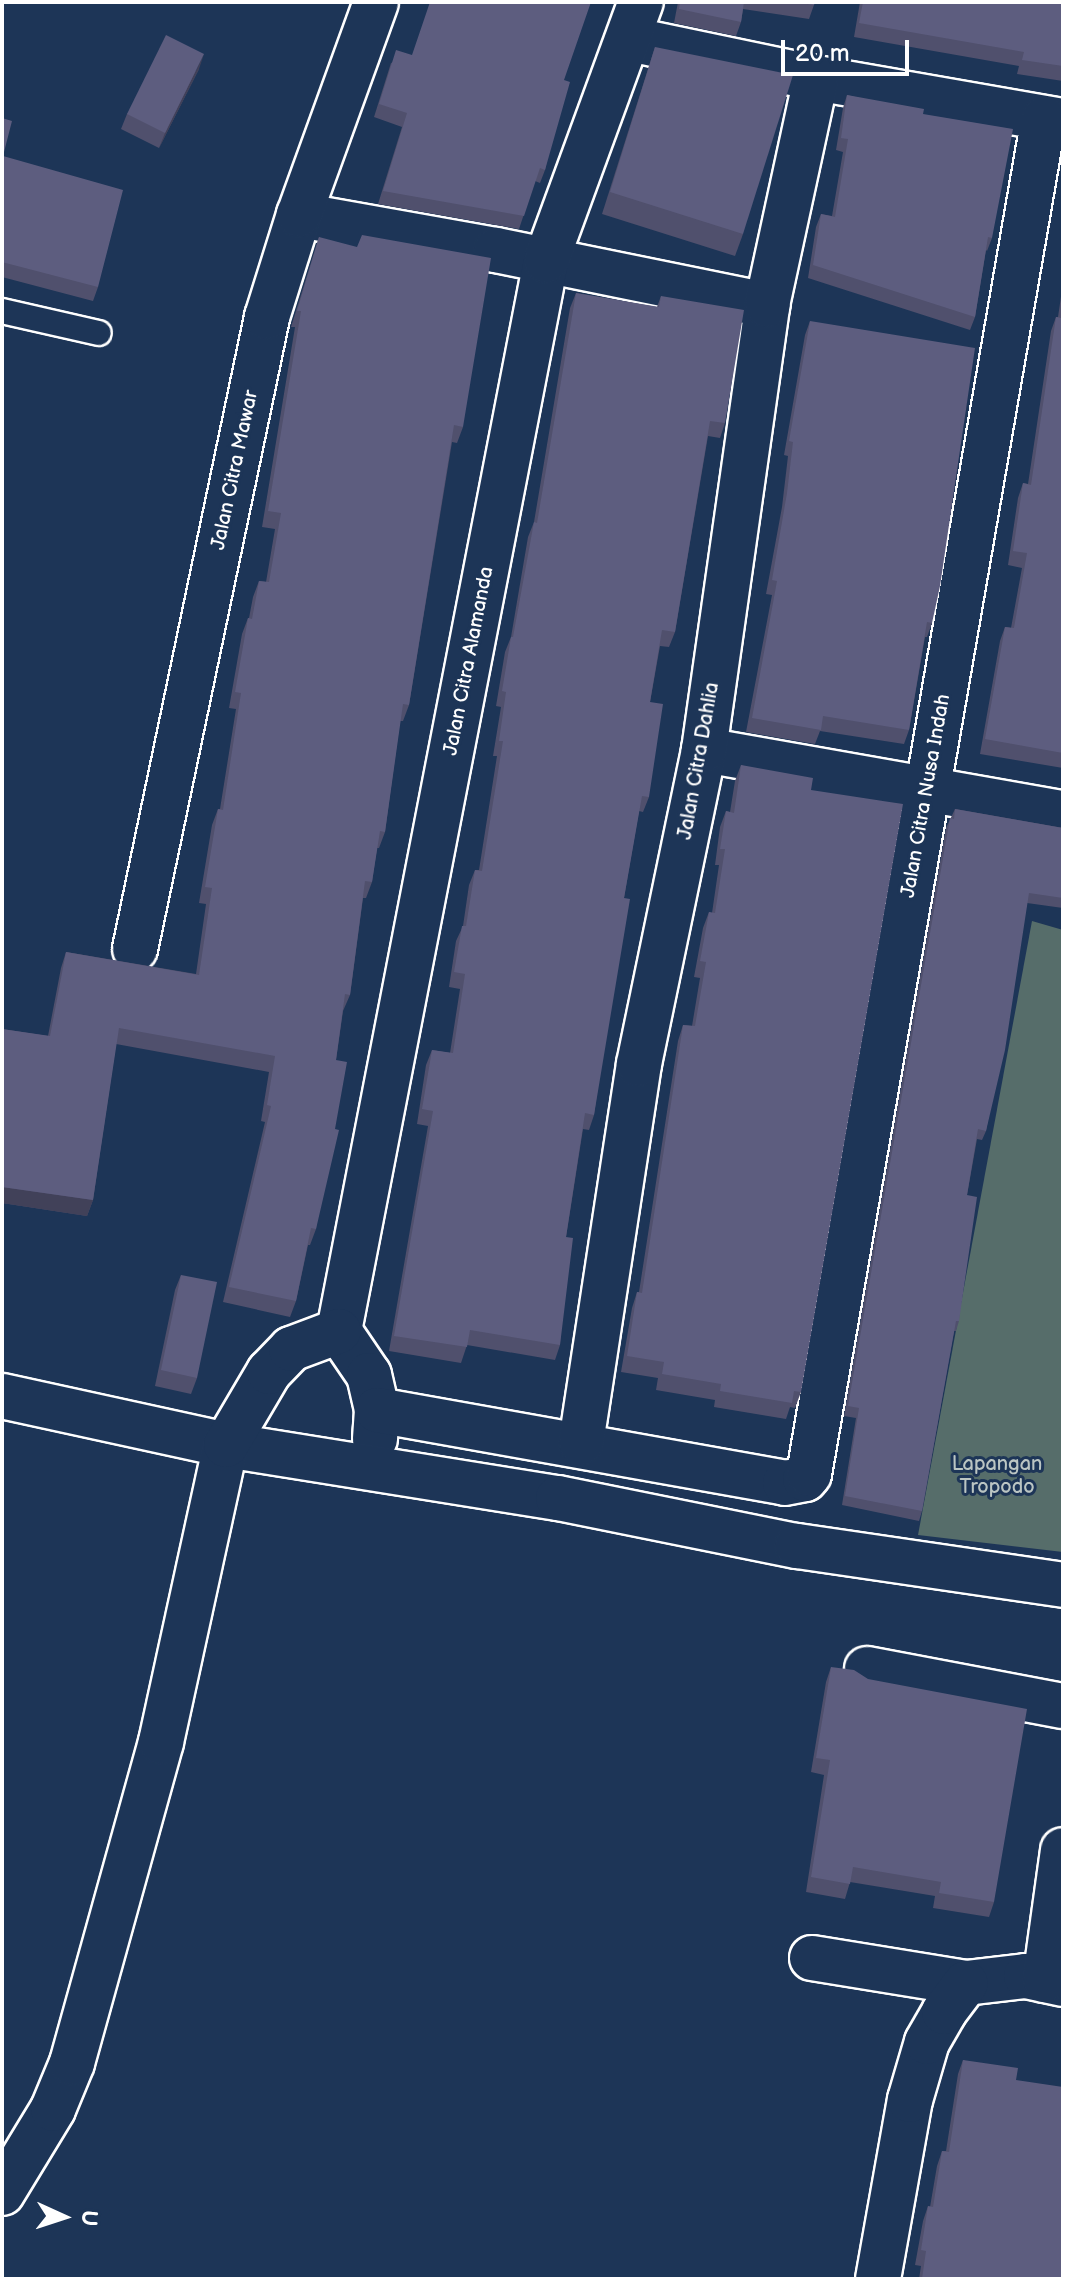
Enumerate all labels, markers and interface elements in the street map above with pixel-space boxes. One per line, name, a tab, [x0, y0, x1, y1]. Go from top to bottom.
scale bar	[785, 24, 913, 74]
text: 20 m	[795, 39, 850, 68]
street label: Jalan Citra Mawar	[206, 388, 264, 552]
street label: Jalan Citra Alamanda	[439, 564, 499, 758]
street label: Jalan Citra Dahlia	[673, 680, 725, 842]
street label: Jalan Citra Nusa Indah	[896, 692, 956, 900]
park label: Lapangan Tropodo	[952, 1453, 1042, 1500]
north arrow	[24, 2177, 104, 2257]
text: U	[75, 2210, 102, 2227]

